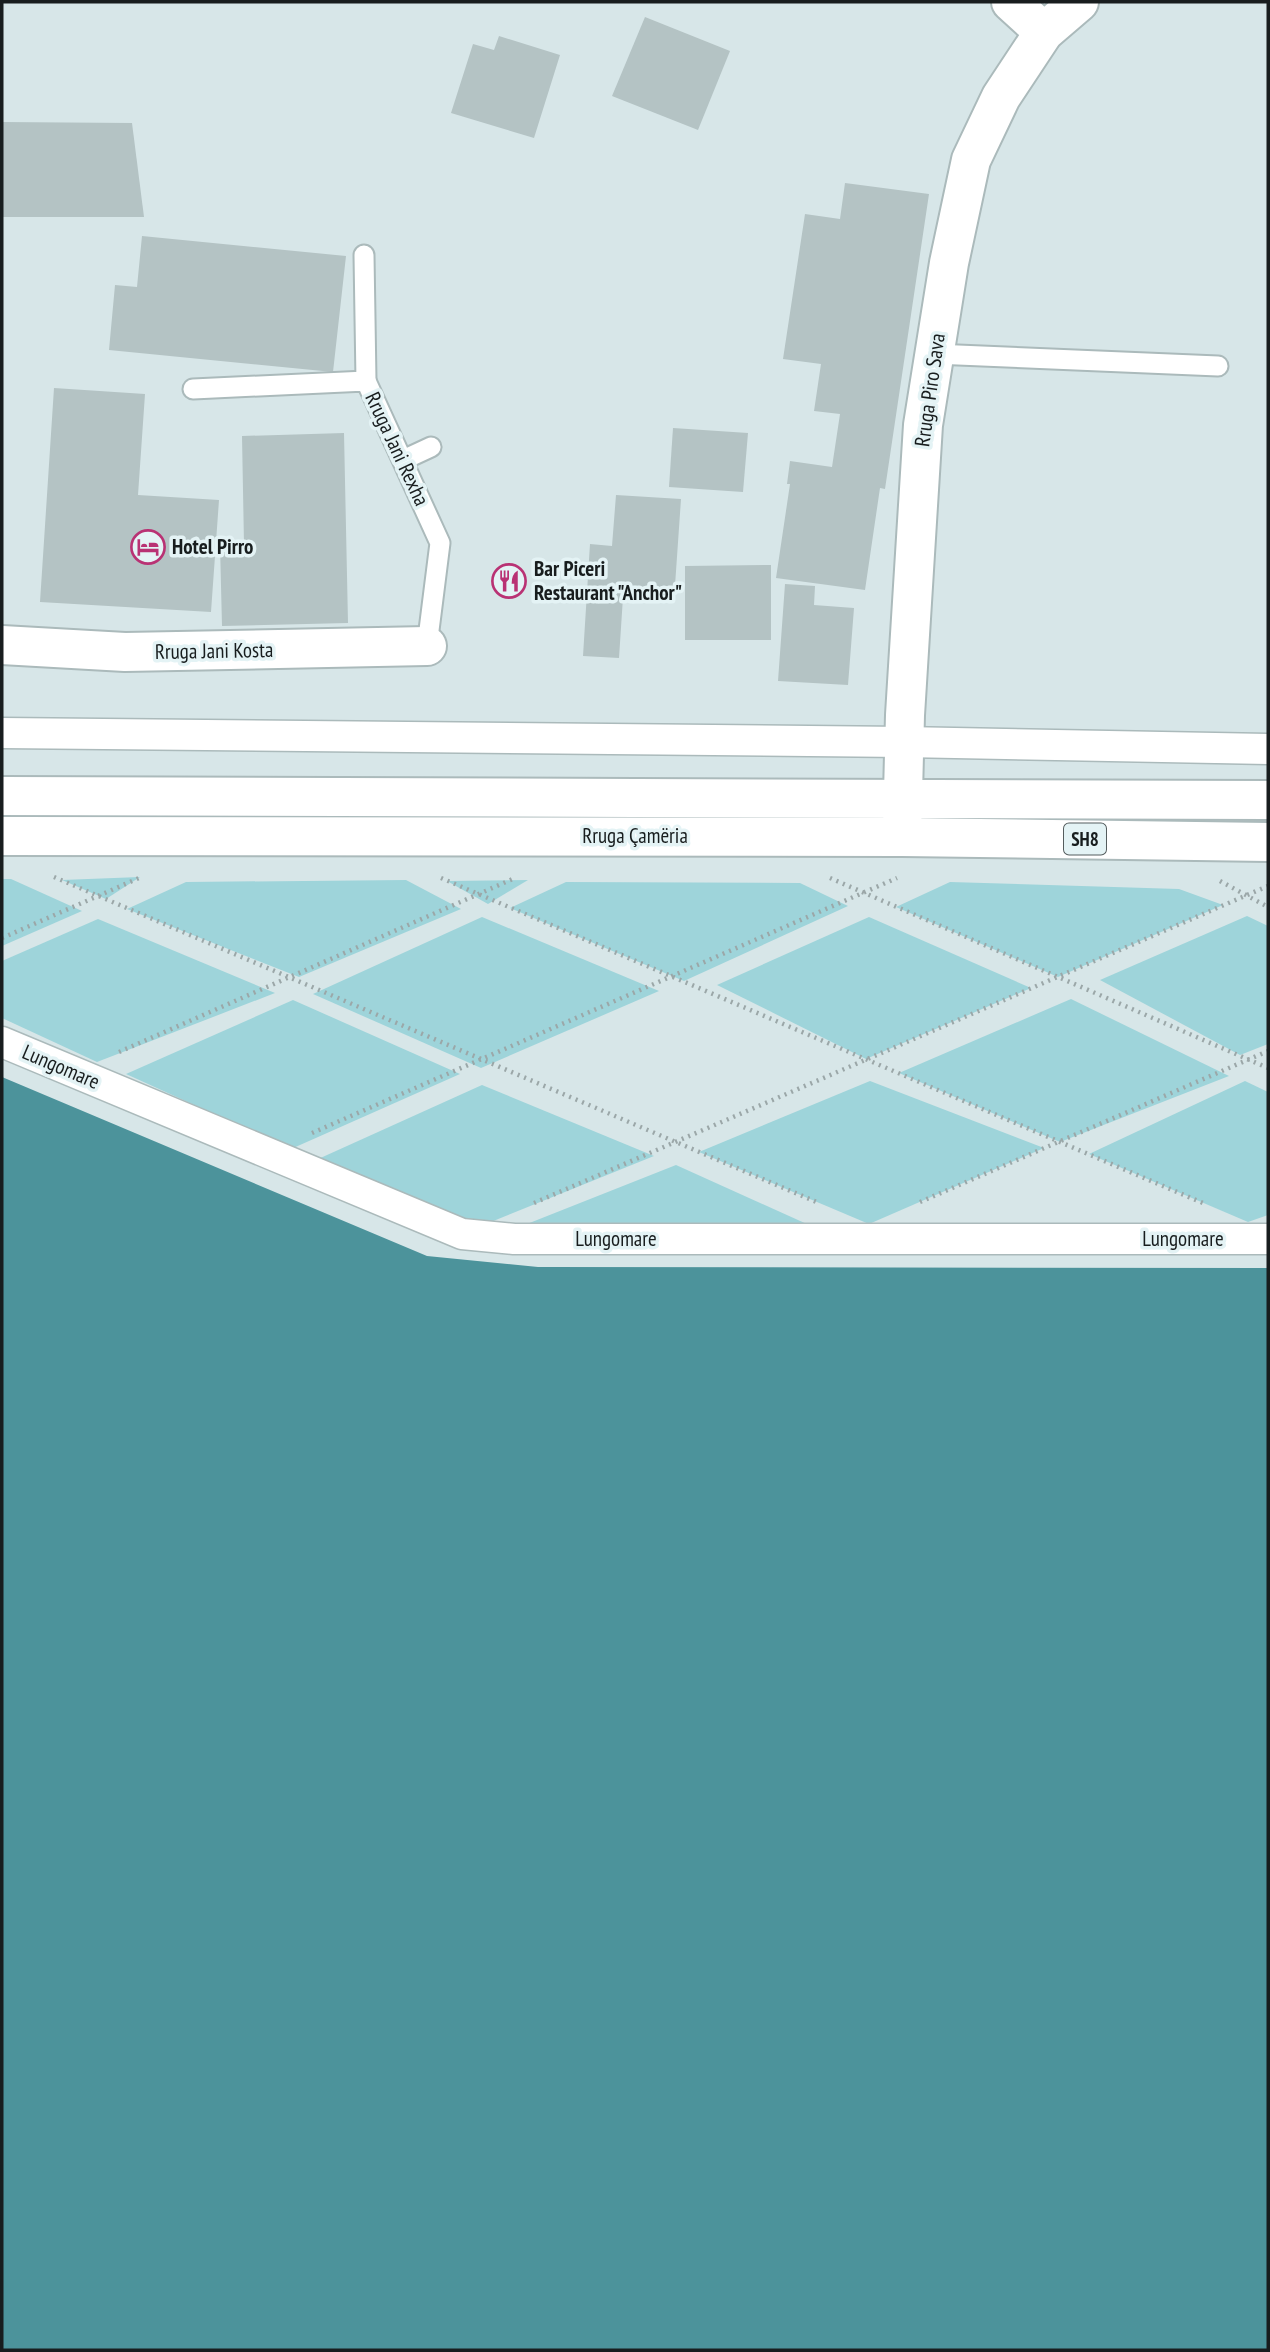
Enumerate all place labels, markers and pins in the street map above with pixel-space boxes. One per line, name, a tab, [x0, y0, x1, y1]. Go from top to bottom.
hotel icon: Hotel Pirro	[129, 528, 167, 566]
place label: Hotel Pirro	[172, 533, 253, 560]
place label: Bar Piceri Restaurant "Anchor"	[534, 555, 682, 606]
restaurant icon: Bar Piceri Restaurant "Anchor"	[490, 562, 528, 600]

